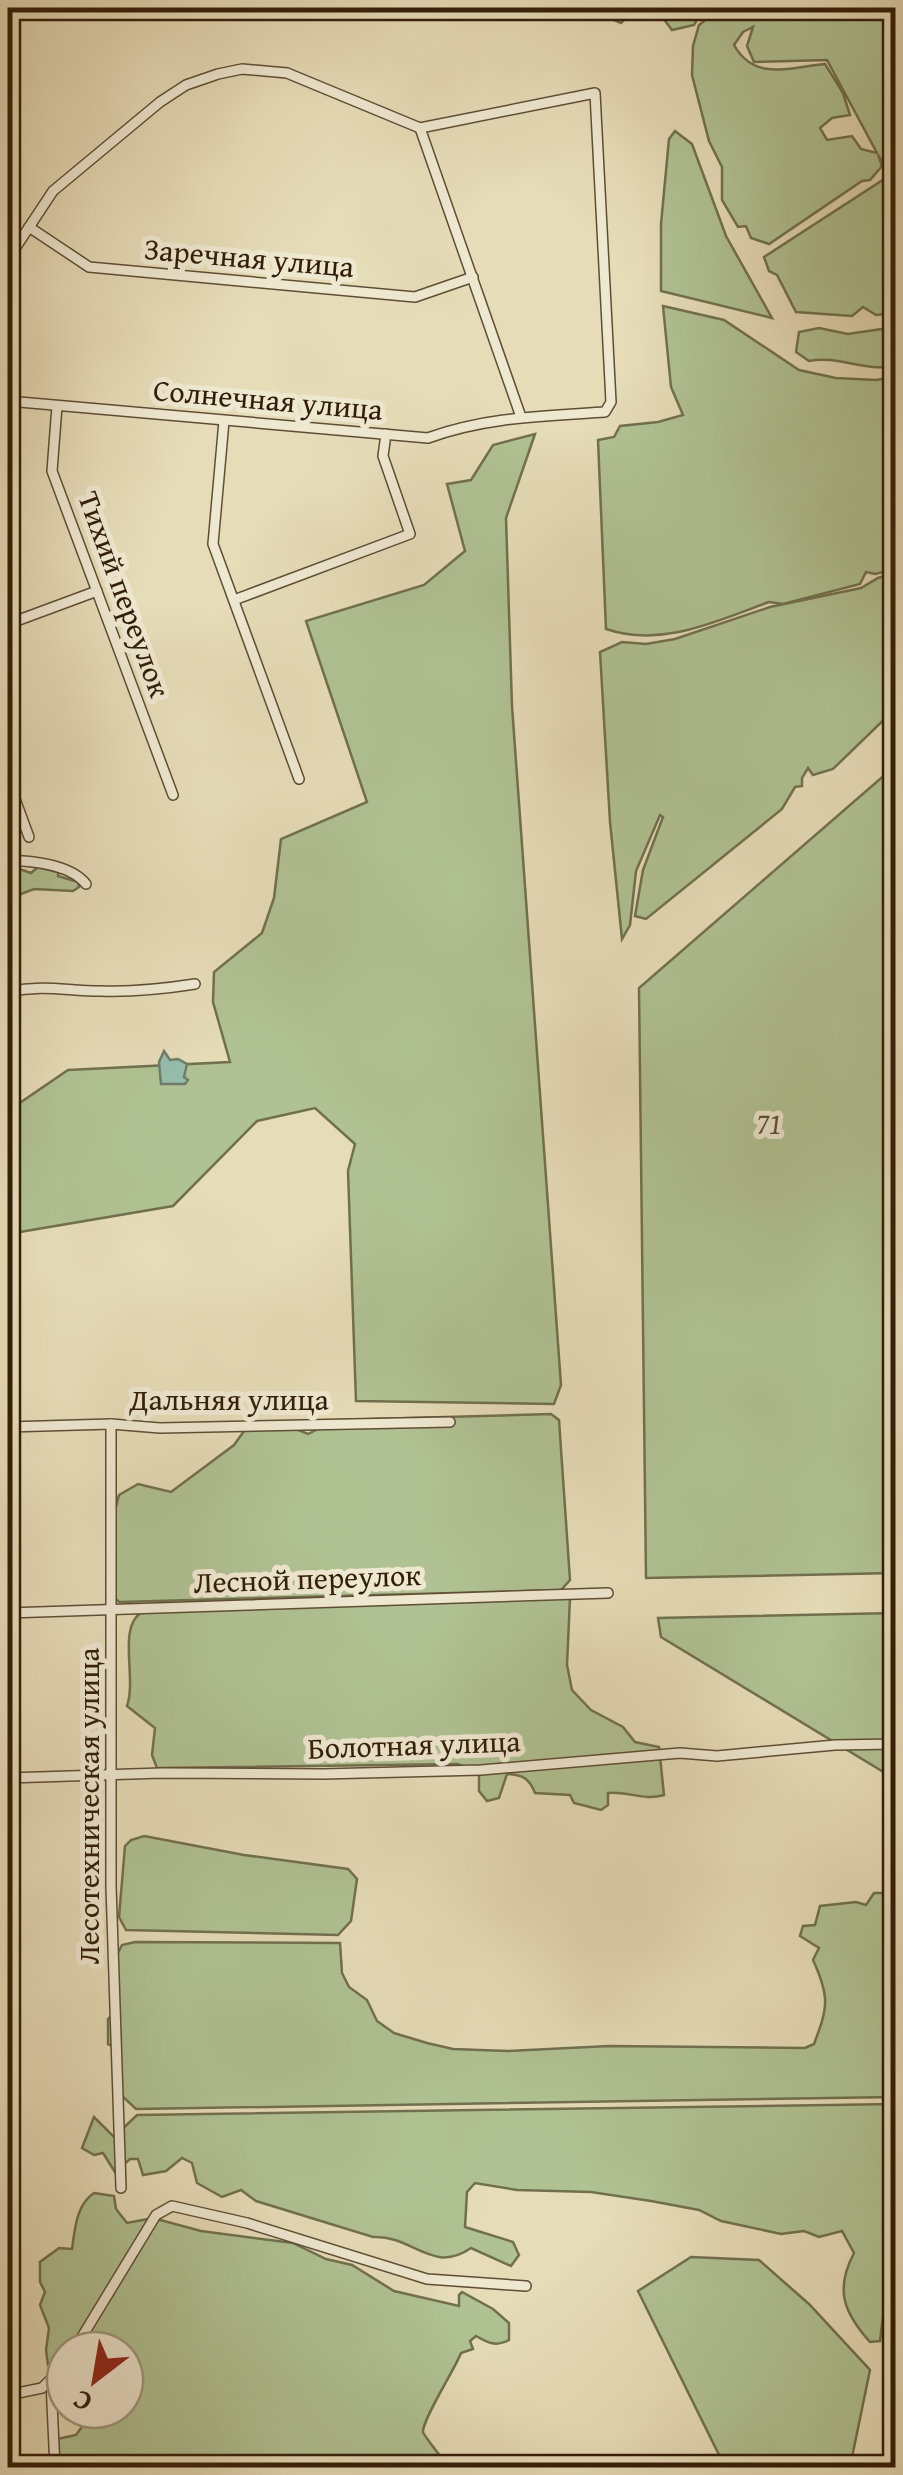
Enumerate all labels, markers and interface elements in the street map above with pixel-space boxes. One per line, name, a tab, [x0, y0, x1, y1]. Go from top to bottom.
street label: Заречная улица	[142, 226, 357, 288]
street label: Солнечная улица	[151, 367, 385, 431]
street label: Тихий переулок	[67, 485, 183, 703]
park label: 71	[756, 1101, 782, 1145]
street label: Дальняя улица	[128, 1377, 329, 1421]
street label: Лесной переулок	[192, 1552, 422, 1604]
street label: Лесотехническая улица	[66, 1647, 110, 1965]
street label: Болотная улица	[307, 1718, 522, 1770]
north arrow	[45, 2330, 145, 2430]
text: С	[65, 2380, 99, 2424]

